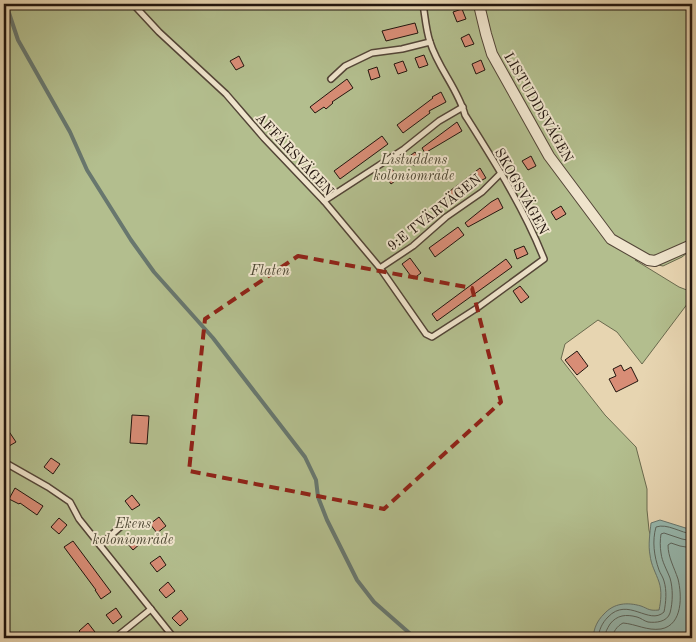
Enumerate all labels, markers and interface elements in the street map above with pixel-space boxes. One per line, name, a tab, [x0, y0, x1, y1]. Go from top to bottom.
street label: LISTUDDSVÄGEN	[501, 49, 578, 165]
street label: AFFÄRSVÄGEN	[253, 109, 338, 199]
street label: SKOGSVÄGEN	[492, 144, 553, 237]
park label: Listuddens koloniområde	[374, 153, 455, 183]
street label: 9:E TVÄRVÄGEN	[383, 170, 484, 254]
park label: Flaten	[249, 264, 290, 278]
park label: Ekens koloniområde	[93, 517, 174, 547]

